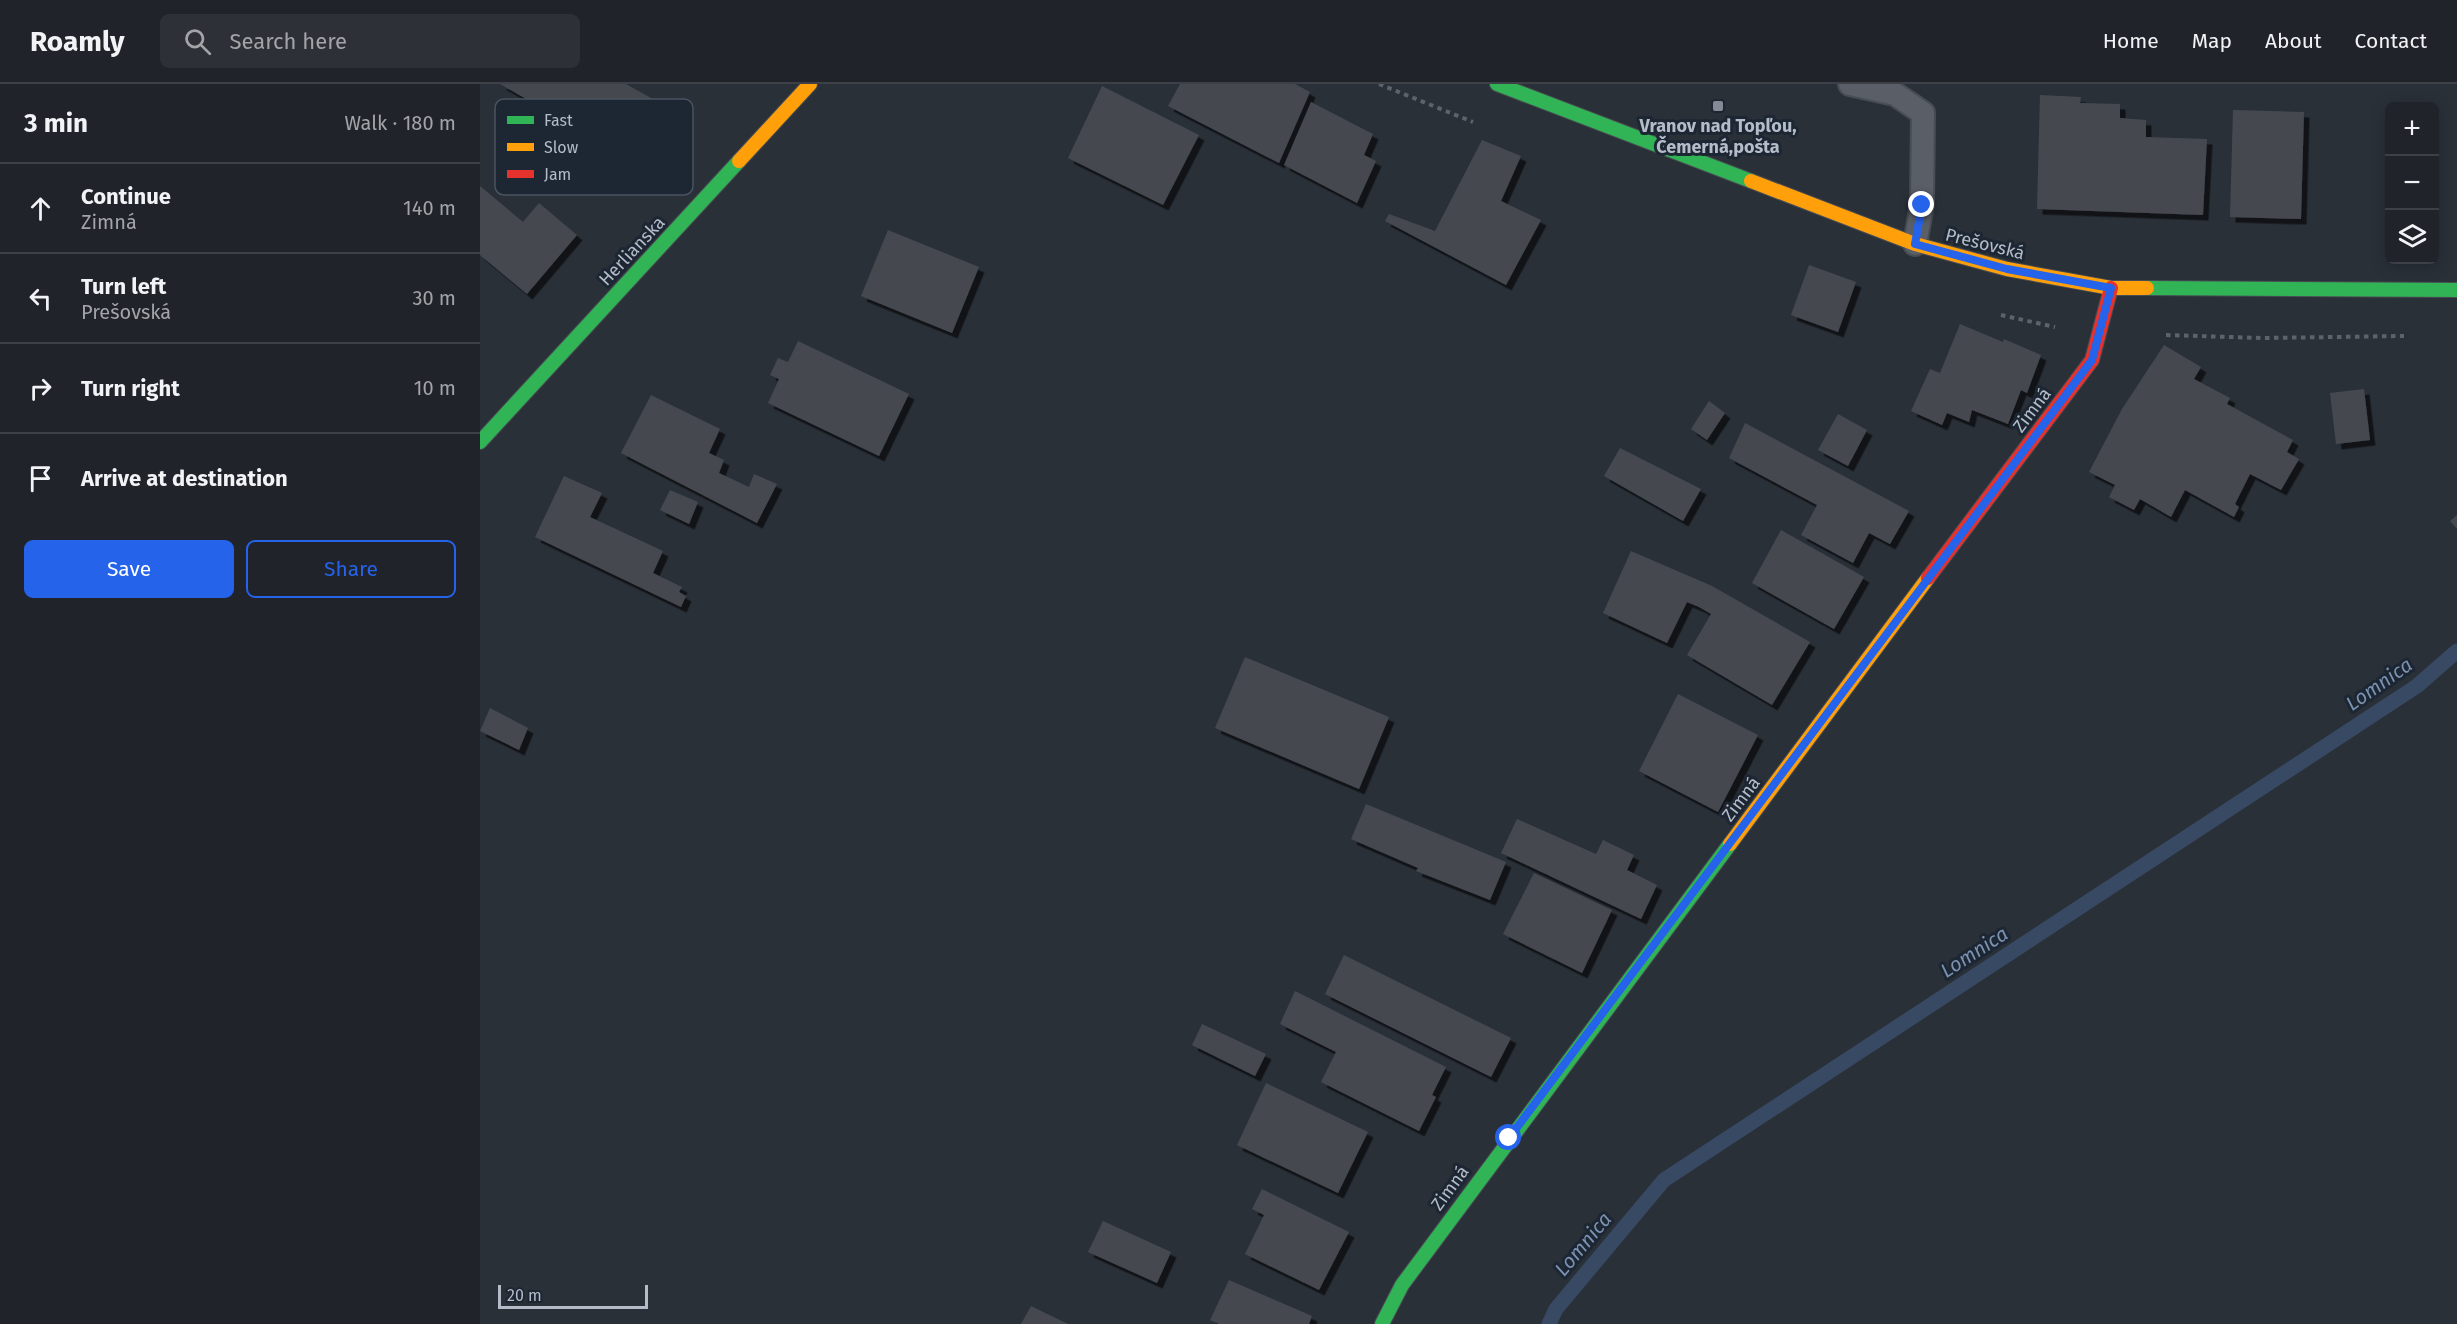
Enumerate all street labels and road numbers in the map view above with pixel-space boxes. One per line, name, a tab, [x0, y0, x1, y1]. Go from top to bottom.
street label: Herlianska	[594, 212, 670, 290]
street label: Prešovská	[1943, 224, 2027, 264]
street label: Zimná	[2008, 383, 2056, 437]
street label: Zimná	[1717, 772, 1765, 826]
street label: Zimná	[1426, 1161, 1474, 1215]

